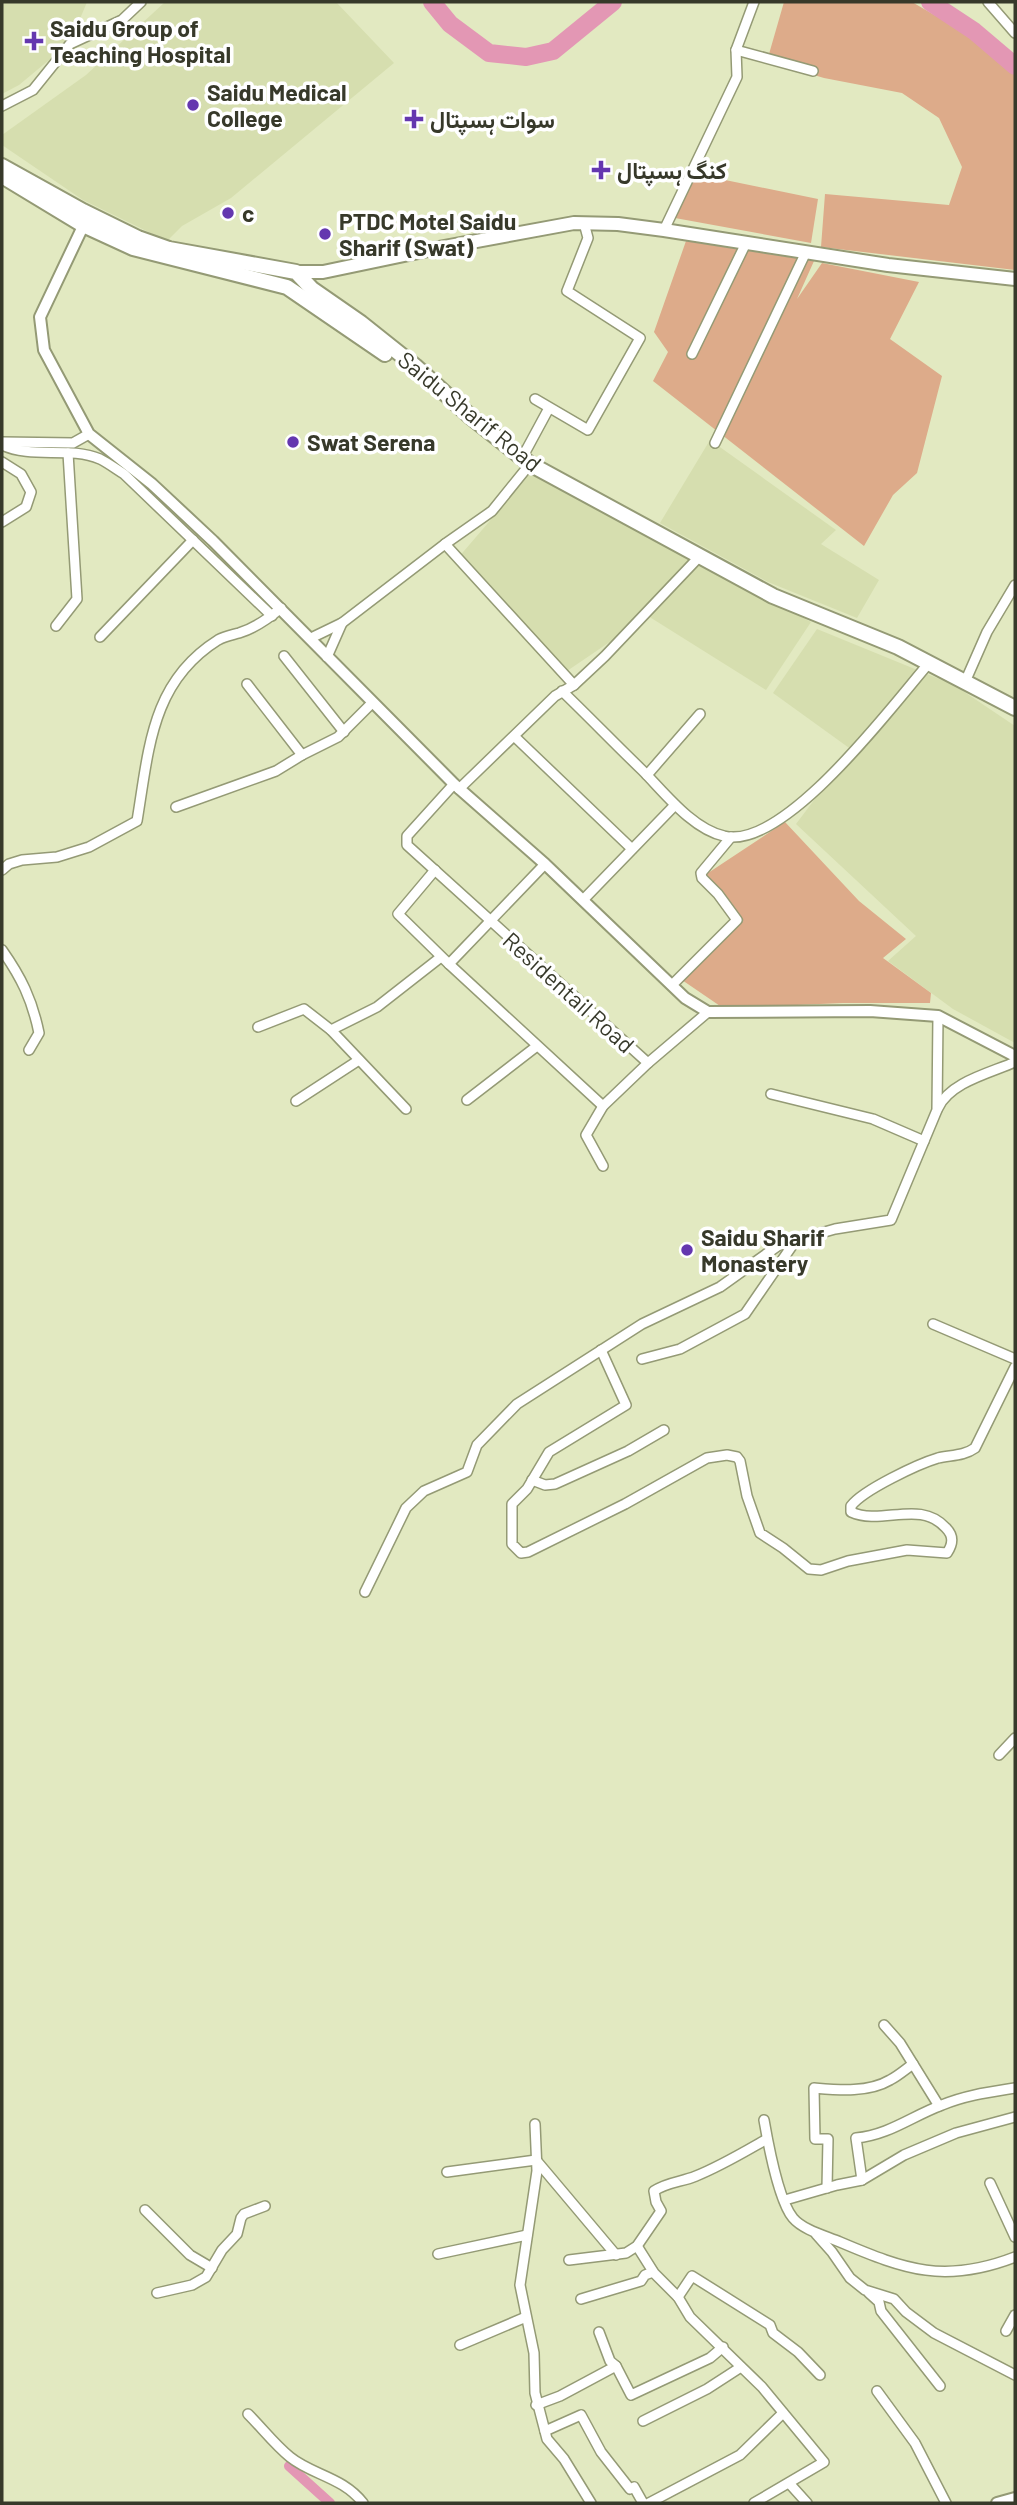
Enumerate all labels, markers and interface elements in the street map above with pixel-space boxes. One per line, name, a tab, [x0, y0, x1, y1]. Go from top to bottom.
place label: Saidu Group of Teaching Hospital	[50, 14, 231, 68]
marker: Saidu Group of Teaching Hospital	[24, 31, 44, 51]
place label: Saidu Medical College	[207, 78, 347, 132]
marker: Saidu Medical College	[185, 97, 201, 113]
place label: سوات ہسپتال	[430, 105, 555, 136]
marker: سوات ہسپتال	[404, 109, 424, 129]
place label: کنگ ہسپتال	[617, 156, 727, 187]
marker: کنگ ہسپتال	[591, 160, 611, 180]
place label: c	[242, 199, 254, 227]
marker: c	[220, 205, 236, 221]
place label: PTDC Motel Saidu Sharif (Swat)	[339, 207, 516, 261]
marker: PTDC Motel Saidu Sharif (Swat)	[317, 226, 333, 242]
street label: Saidu Sharif Road	[393, 345, 547, 477]
place label: Swat Serena	[307, 428, 435, 456]
marker: Swat Serena	[285, 434, 301, 450]
street label: Residentail Road	[498, 926, 640, 1058]
place label: Saidu Sharif Monastery	[701, 1223, 825, 1277]
marker: Saidu Sharif Monastery	[679, 1242, 695, 1258]

